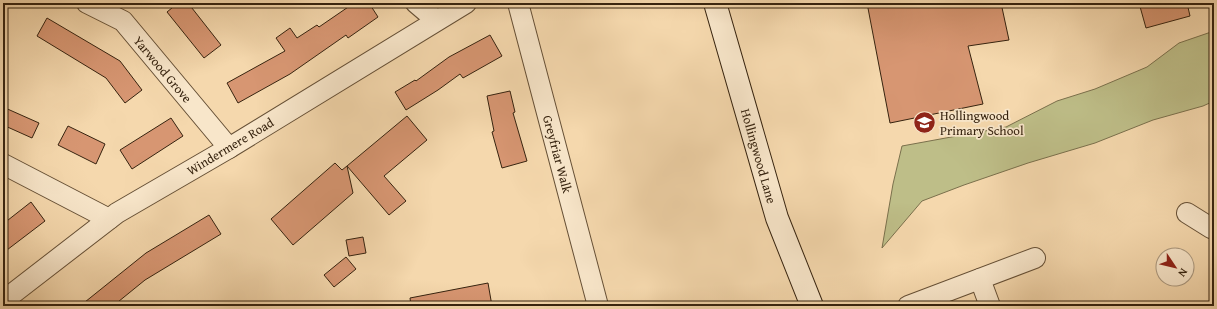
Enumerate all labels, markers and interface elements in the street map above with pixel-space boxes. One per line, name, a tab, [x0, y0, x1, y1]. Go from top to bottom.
street label: Yarwood Grove	[129, 32, 196, 107]
street label: Hollingwood Lane	[736, 106, 781, 206]
place label: Hollingwood Primary School	[940, 106, 1024, 140]
school or university icon: Hollingwood Primary School	[912, 109, 938, 135]
street label: Windermere Road	[183, 113, 277, 180]
street label: Greyfriar Walk	[538, 113, 577, 196]
north arrow	[1155, 247, 1195, 287]
text: N	[1174, 265, 1192, 281]

